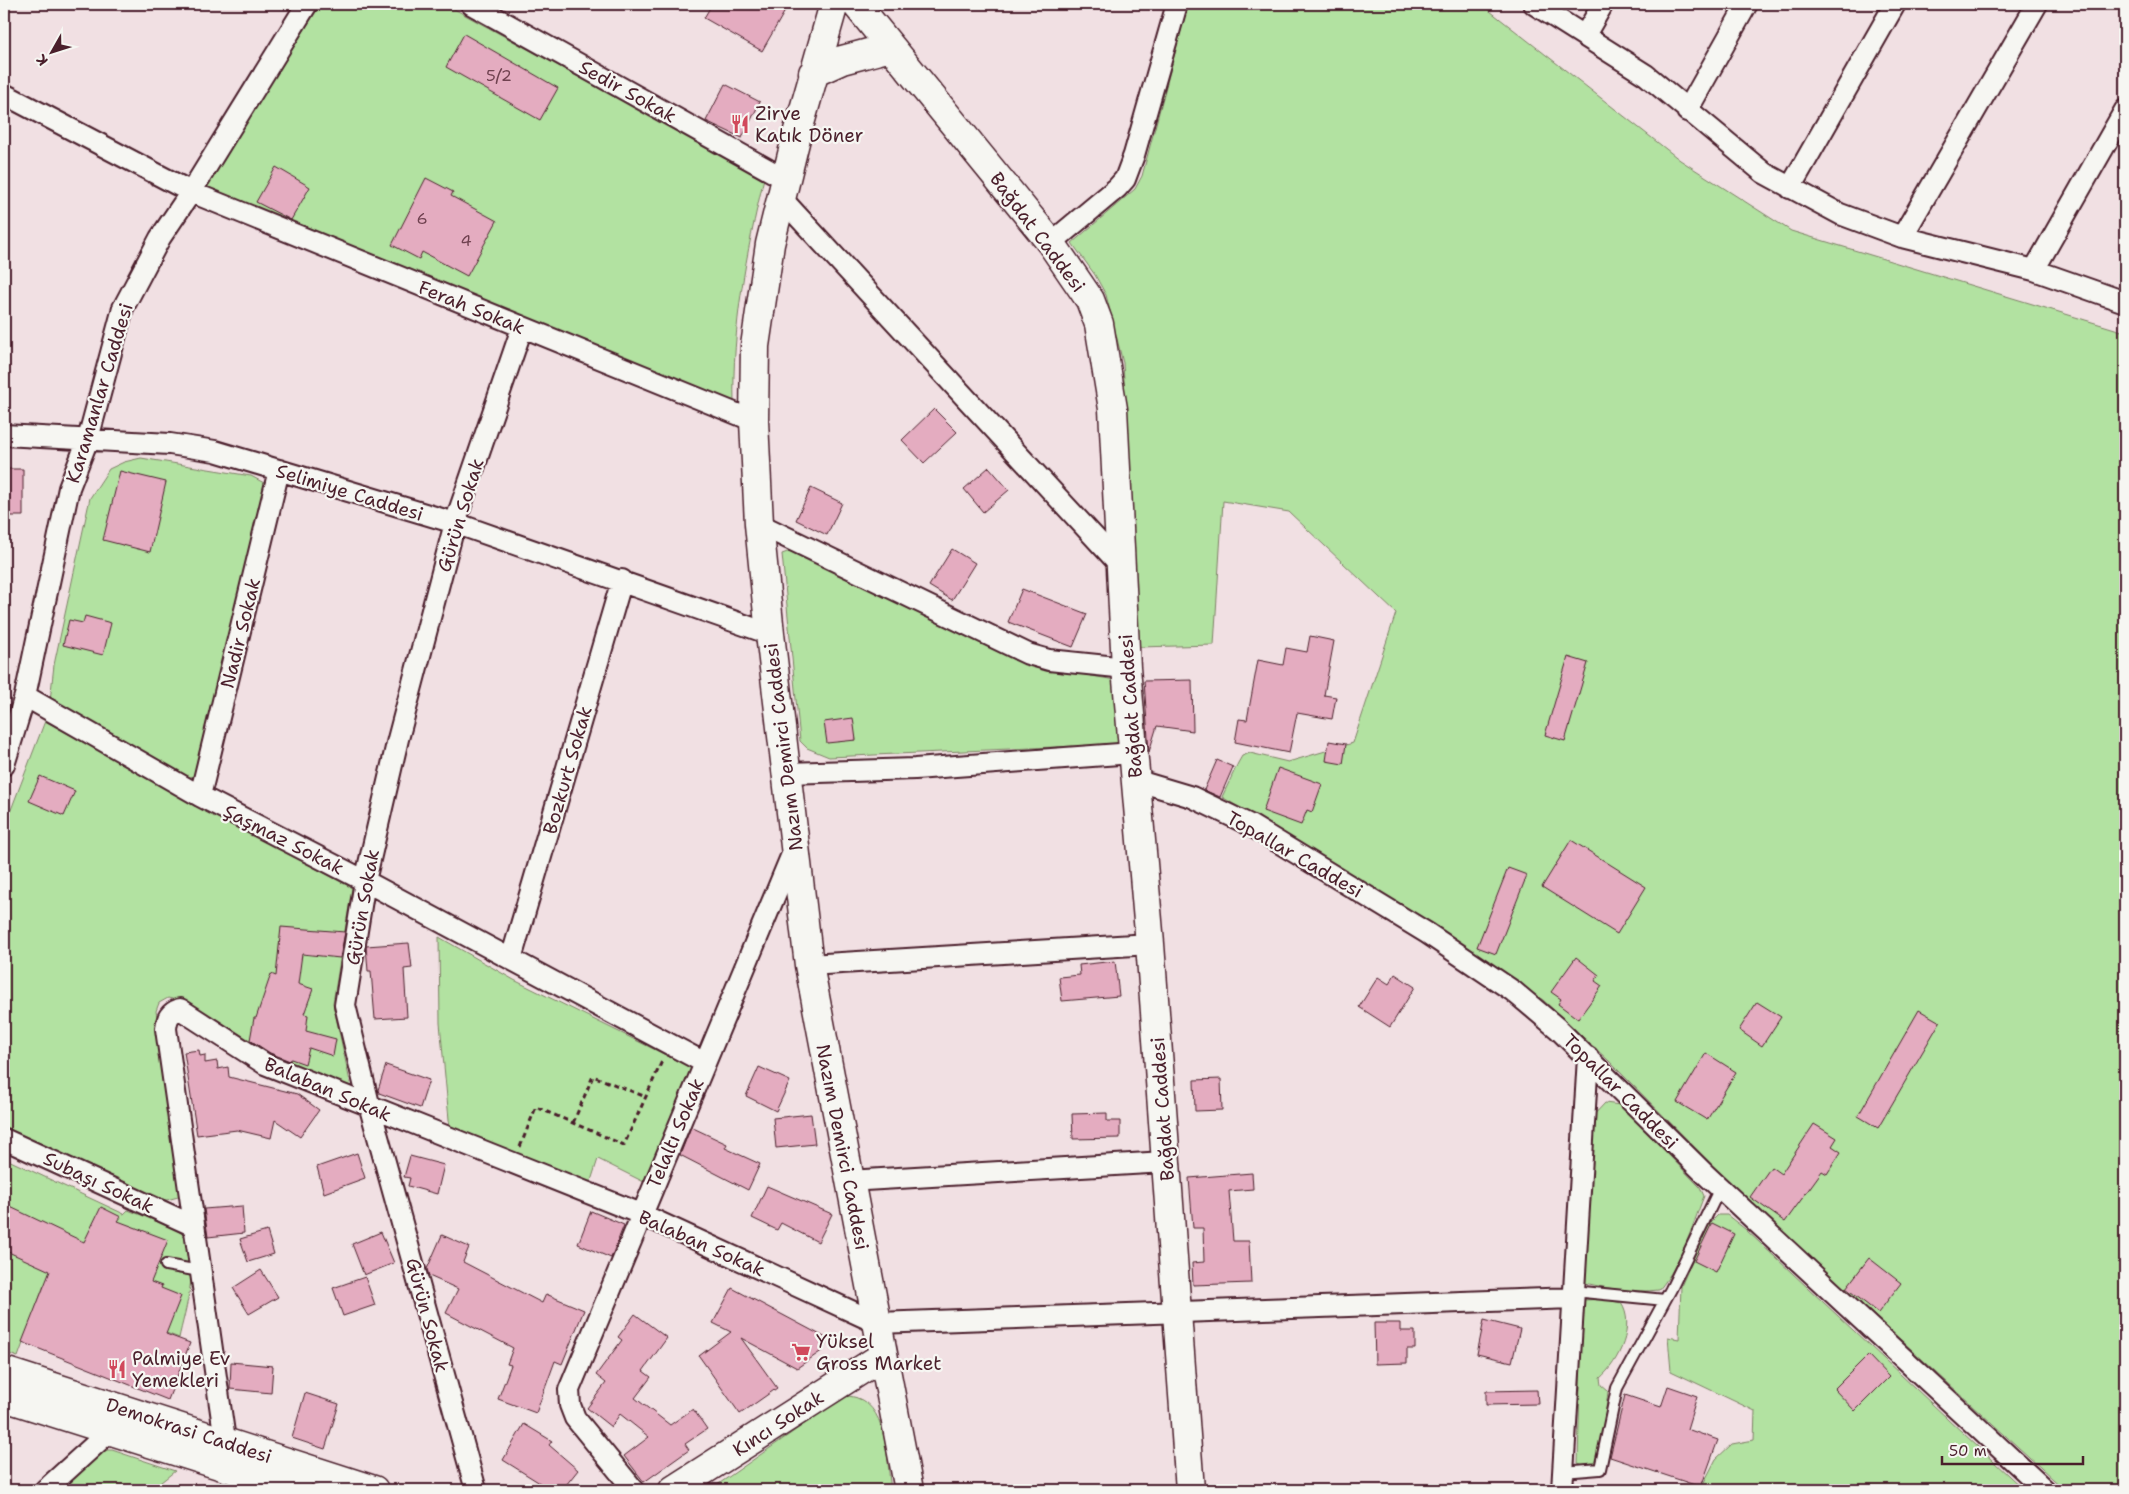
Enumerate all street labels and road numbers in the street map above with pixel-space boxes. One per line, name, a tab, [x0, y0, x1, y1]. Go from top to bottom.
street label: Sedir Sokak	[574, 54, 681, 129]
street label: Bağdat Caddesi	[984, 167, 1091, 297]
street label: Ferah Sokak	[415, 275, 529, 340]
street label: Karamanlar Caddesi	[60, 300, 139, 486]
street label: Gürün Sokak	[431, 455, 490, 575]
street label: Selimiye Caddesi	[273, 458, 427, 527]
street label: Nadir Sokak	[215, 575, 266, 691]
street label: Bağdat Caddesi	[1113, 633, 1148, 779]
street label: Nazım Demirci Caddesi	[758, 641, 809, 852]
street label: Bozkurt Sokak	[537, 703, 598, 837]
street label: Şaşmaz Sokak	[219, 798, 348, 881]
street label: Topallar Caddesi	[1222, 805, 1367, 904]
street label: Gürün Sokak	[340, 847, 385, 967]
street label: Topallar Caddesi	[1558, 1028, 1684, 1154]
street label: Bağdat Caddesi	[1145, 1036, 1180, 1182]
street label: Nazım Demirci Caddesi	[810, 1042, 875, 1252]
street label: Balaban Sokak	[260, 1051, 395, 1128]
street label: Telaltı Sokak	[641, 1074, 710, 1192]
street label: Subaşı Sokak	[39, 1146, 158, 1219]
street label: Balaban Sokak	[635, 1204, 769, 1283]
street label: Gürün Sokak	[400, 1255, 455, 1375]
street label: Kıncı Sokak	[728, 1385, 829, 1462]
street label: Demokrasi Caddesi	[103, 1392, 275, 1469]

